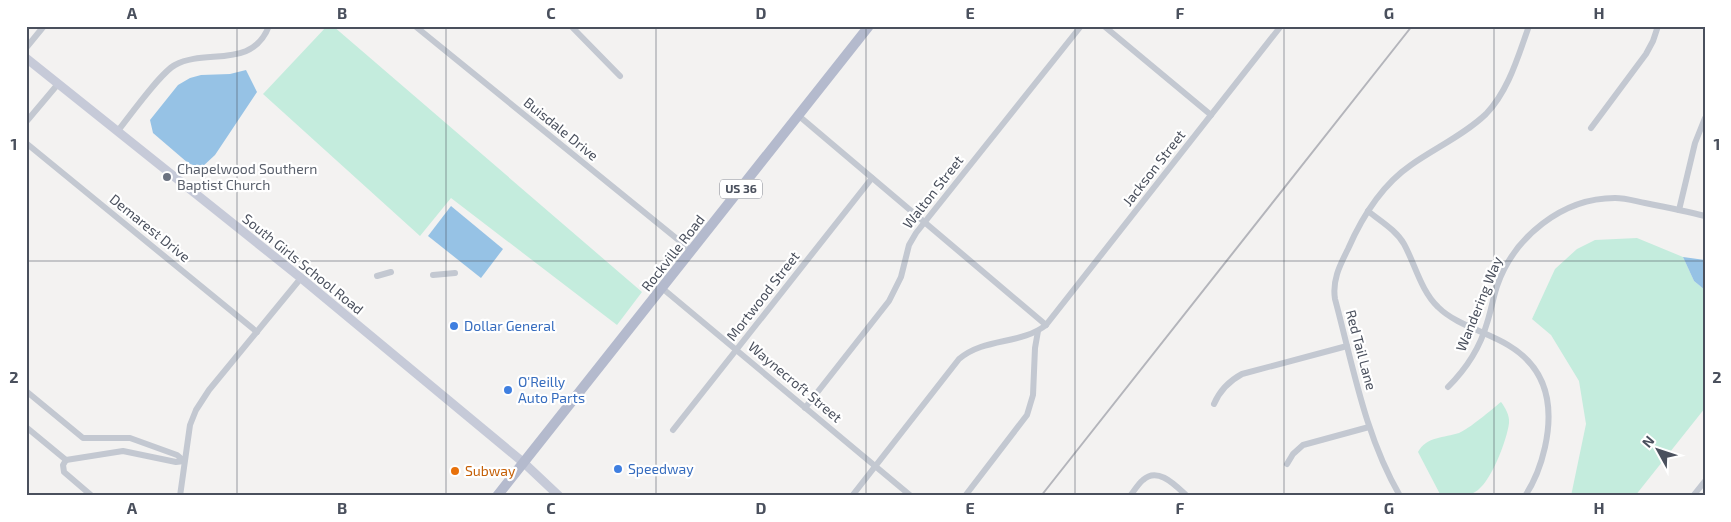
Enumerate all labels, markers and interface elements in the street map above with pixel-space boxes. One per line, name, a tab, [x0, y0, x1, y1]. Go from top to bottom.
text: A	[127, 3, 138, 22]
text: B	[337, 3, 347, 22]
text: C	[546, 3, 556, 22]
text: D	[756, 3, 767, 22]
text: E	[965, 3, 975, 22]
text: F	[1176, 3, 1185, 22]
text: G	[1384, 3, 1394, 22]
text: H	[1593, 3, 1605, 22]
street label: Buisdale Drive	[521, 93, 602, 164]
street label: Jackson Street	[1119, 126, 1189, 209]
text: 1	[11, 134, 17, 153]
text: 1	[1714, 134, 1720, 153]
street label: Walton Street	[899, 152, 966, 232]
place label: Chapelwood Southern Baptist Church	[177, 160, 317, 193]
marker: Chapelwood Southern Baptist Church	[161, 171, 173, 183]
road number: US 36	[720, 180, 762, 198]
street label: Demarest Drive	[107, 190, 194, 265]
street label: South Girls School Road	[239, 210, 367, 318]
street label: Rockville Road	[637, 211, 708, 294]
street label: Mortwood Street	[722, 248, 803, 344]
street label: Wandering Way	[1452, 253, 1505, 354]
street label: Red Tail Lane	[1343, 308, 1380, 392]
place label: Dollar General	[464, 317, 556, 334]
marker: Dollar General	[448, 320, 460, 332]
street label: Waynecroft Street	[745, 338, 846, 426]
text: 2	[9, 367, 19, 386]
text: 2	[1712, 367, 1722, 386]
place label: O'Reilly Auto Parts	[518, 373, 585, 406]
marker: O'Reilly Auto Parts	[502, 384, 514, 396]
north arrow	[1634, 424, 1684, 474]
text: N	[1638, 432, 1657, 451]
place label: Speedway	[628, 460, 694, 477]
place label: Subway	[465, 462, 516, 479]
marker: Speedway	[612, 463, 624, 475]
marker: Subway	[449, 465, 461, 477]
text: A	[127, 498, 138, 517]
text: B	[337, 498, 347, 517]
text: C	[546, 498, 556, 517]
text: D	[756, 498, 767, 517]
text: E	[965, 498, 975, 517]
text: F	[1176, 498, 1185, 517]
text: G	[1384, 498, 1394, 517]
text: H	[1593, 498, 1605, 517]

